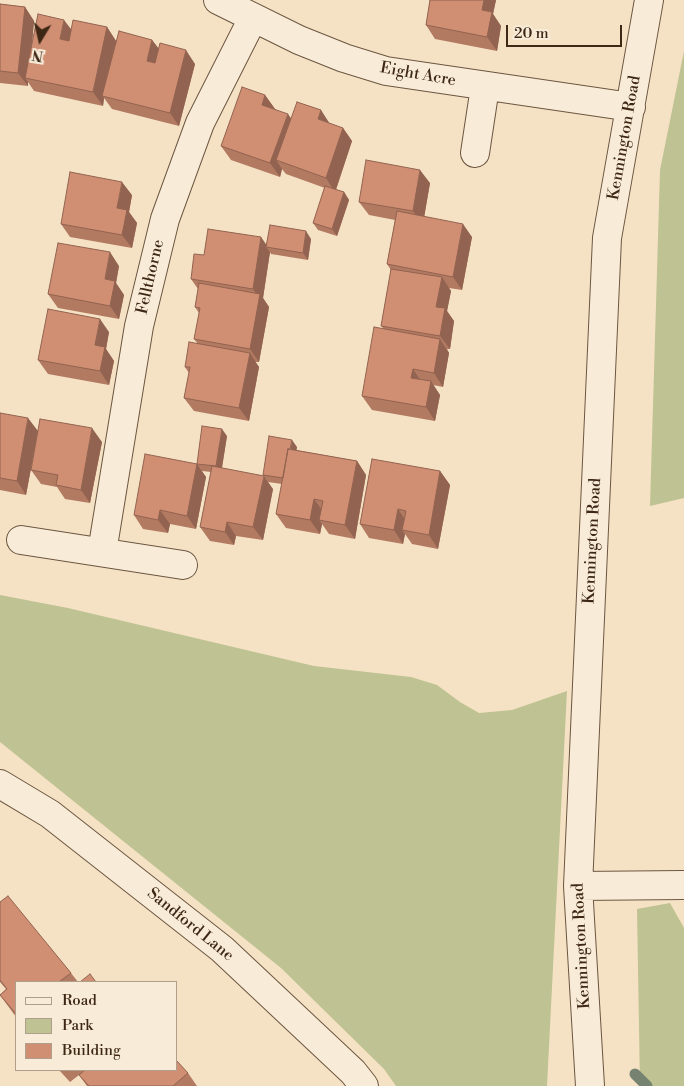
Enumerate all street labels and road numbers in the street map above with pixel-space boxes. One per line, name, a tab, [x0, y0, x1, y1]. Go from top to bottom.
street label: Eight Acre	[379, 59, 457, 91]
street label: Kennington Road	[605, 74, 645, 202]
street label: Fellthorne	[133, 238, 169, 316]
street label: Kennington Road	[580, 477, 606, 605]
street label: Kennington Road	[569, 882, 595, 1010]
street label: Sandford Lane	[143, 884, 237, 966]

